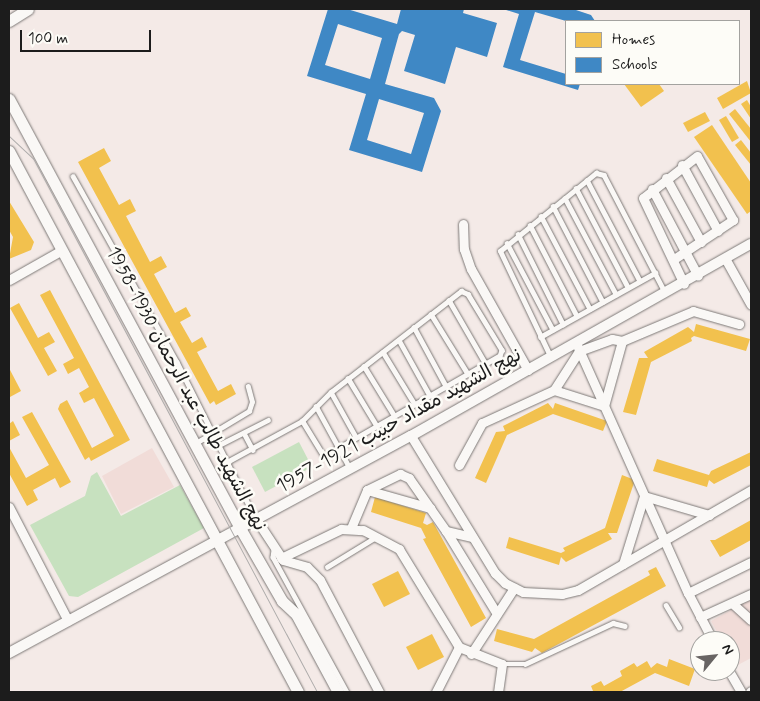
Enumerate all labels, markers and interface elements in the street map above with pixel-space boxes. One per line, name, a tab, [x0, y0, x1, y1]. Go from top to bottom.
scale bar	[22, 20, 154, 52]
legend	[565, 20, 740, 85]
text: 100 m	[28, 29, 68, 49]
text: Homes	[612, 30, 655, 50]
text: Schools	[612, 55, 658, 75]
street label: نهج الشهيد طالب عبد الرحمان 1930-1958	[101, 243, 271, 535]
street label: نهج الشهيد مقداد حبيب 1921-1957	[272, 344, 526, 498]
north arrow	[690, 631, 740, 681]
text: N	[717, 641, 737, 658]

